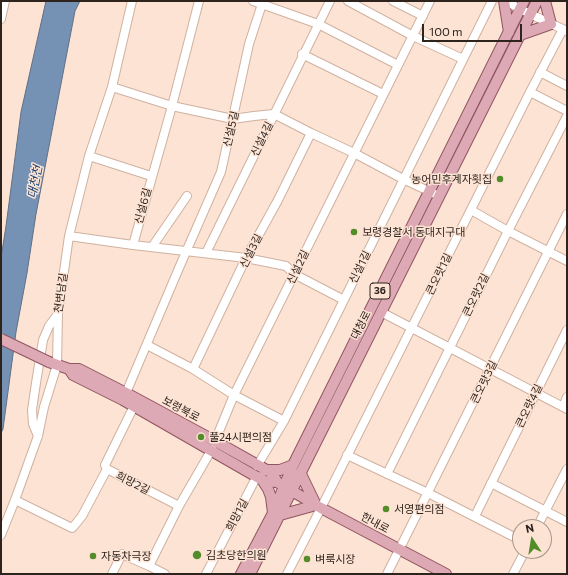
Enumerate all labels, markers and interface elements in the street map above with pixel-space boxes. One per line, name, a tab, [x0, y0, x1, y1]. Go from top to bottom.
scale bar	[424, 16, 524, 42]
text: 100 m	[429, 24, 463, 38]
street label: 신설5길	[220, 110, 242, 148]
street label: 신설4길	[248, 119, 276, 159]
water label: 대천천	[25, 164, 45, 200]
place label: 농어민후계자횟집	[411, 172, 492, 186]
marker: 농어민후계자횟집	[495, 174, 505, 184]
street label: 신설6길	[132, 186, 154, 226]
place label: 보령경찰서 동대지구대	[362, 225, 465, 239]
marker: 보령경찰서 동대지구대	[349, 227, 359, 237]
street label: 신설3길	[237, 232, 265, 270]
street label: 신설2길	[284, 248, 312, 286]
street label: 신설1길	[346, 248, 374, 286]
street label: 큰오랏1길	[423, 251, 455, 297]
street label: 큰오랏2길	[460, 271, 492, 319]
street label: 천변남길	[52, 272, 70, 314]
road number: 36	[370, 283, 390, 299]
street label: 대청로	[348, 308, 374, 342]
street label: 큰오랏3길	[468, 358, 500, 406]
street label: 큰오랏4길	[513, 382, 545, 430]
street label: 보령북로	[160, 394, 202, 424]
place label: 풀24시편의점	[209, 430, 272, 444]
marker: 풀24시편의점	[196, 432, 206, 442]
street label: 희망2길	[114, 469, 152, 497]
street label: 희망1길	[223, 496, 251, 534]
place label: 서영편의점	[394, 502, 445, 516]
marker: 서영편의점	[381, 504, 391, 514]
street label: 한내로	[358, 510, 392, 536]
north arrow	[512, 519, 552, 559]
text: N	[524, 521, 535, 535]
place label: 김초당한의원	[206, 548, 267, 562]
place label: 자동차극장	[101, 549, 152, 563]
marker: 김초당한의원	[191, 549, 203, 561]
marker: 자동차극장	[88, 551, 98, 561]
place label: 벼룩시장	[315, 552, 355, 566]
marker: 벼룩시장	[302, 554, 312, 564]

